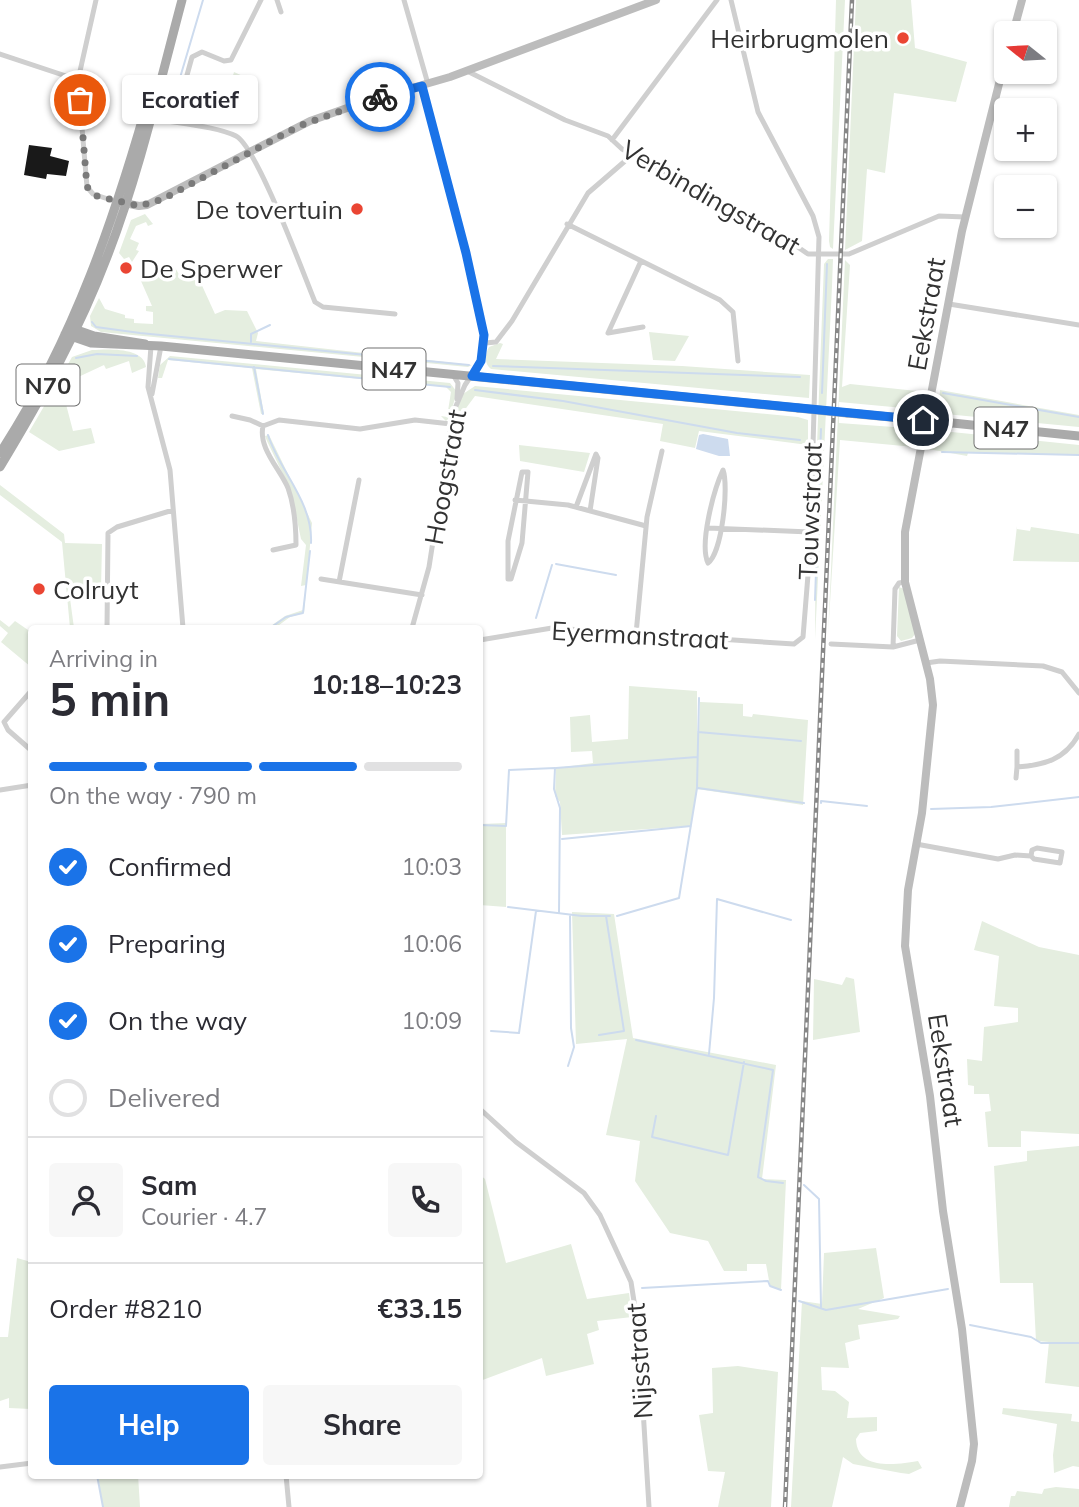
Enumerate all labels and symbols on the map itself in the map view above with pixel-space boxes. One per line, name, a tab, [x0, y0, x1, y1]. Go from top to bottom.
north arrow	[994, 21, 1057, 84]
place label: Heirbrugmolen	[710, 22, 889, 55]
marker: Heirbrugmolen	[895, 30, 911, 46]
courier	[345, 62, 415, 132]
pin	[50, 70, 110, 130]
callout: Ecoratief	[122, 76, 258, 124]
street label: Verbindingstraat	[616, 132, 806, 262]
place label: De tovertuin	[196, 193, 343, 226]
marker: De tovertuin	[349, 201, 365, 217]
place label: De Sperwer	[140, 252, 283, 285]
street label: Eekstraat	[900, 255, 952, 373]
marker: De Sperwer	[118, 260, 134, 276]
road number: N47	[362, 348, 426, 390]
road number: N70	[16, 364, 80, 406]
pin	[893, 390, 953, 450]
street label: Hoogstraat	[417, 407, 473, 547]
road number: N47	[974, 408, 1038, 448]
street label: Touwstraat	[791, 442, 829, 580]
place label: Colruyt	[53, 573, 138, 606]
marker: Colruyt	[31, 581, 47, 597]
street label: Eyermanstraat	[551, 614, 729, 656]
street label: Eekstraat	[921, 1011, 971, 1129]
street label: Nijsstraat	[618, 1302, 660, 1420]

